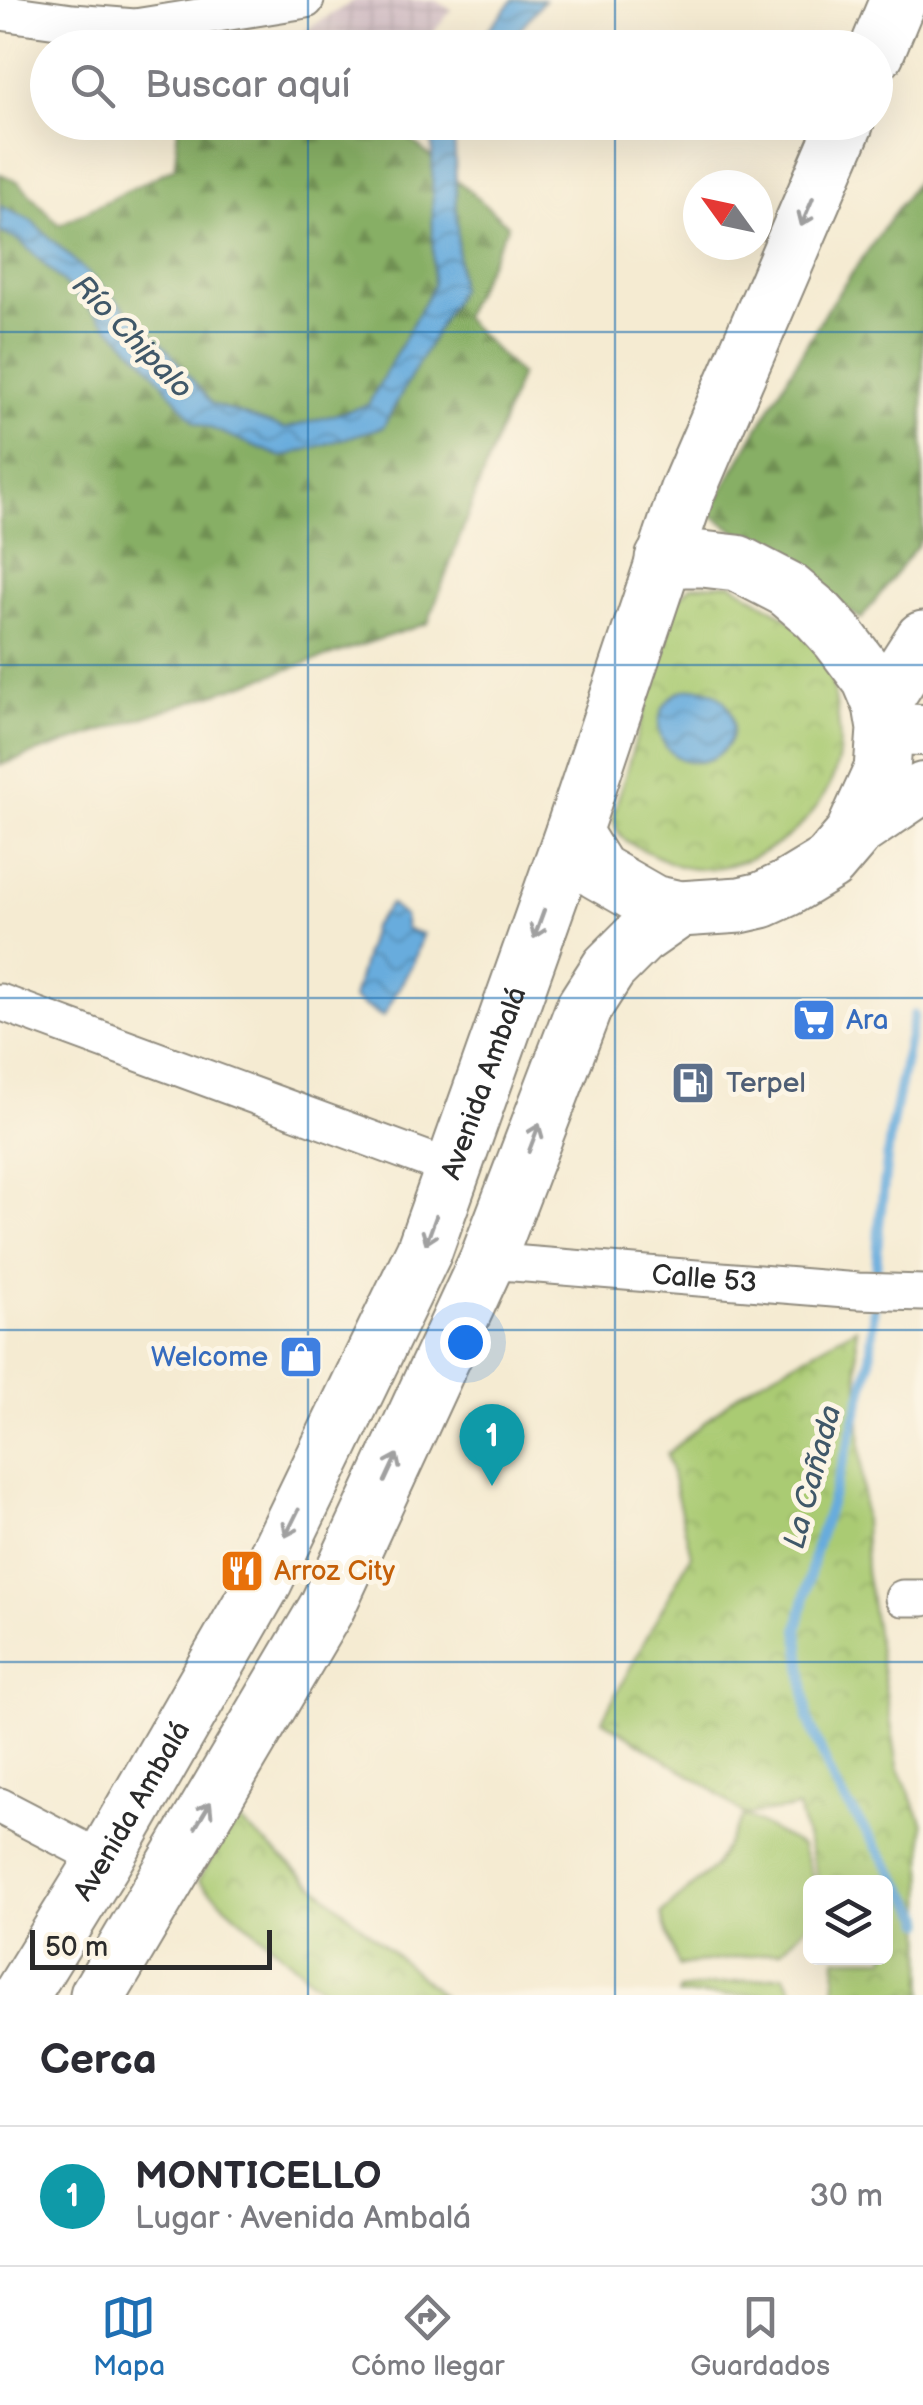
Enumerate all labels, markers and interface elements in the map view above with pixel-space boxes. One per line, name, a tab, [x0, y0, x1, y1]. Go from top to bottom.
search box	[30, 30, 893, 140]
icon: search	[65, 58, 120, 113]
text: Buscar aquí	[145, 63, 351, 108]
north arrow	[683, 170, 773, 260]
one-way arrow	[797, 196, 815, 227]
water label: Río Chipalo	[64, 268, 200, 406]
one-way arrow	[529, 907, 547, 938]
street label: Avenida Ambalá	[434, 982, 533, 1184]
supermarket icon: Ara	[791, 997, 837, 1043]
place label: Ara	[846, 1004, 889, 1037]
fuel station icon: Terpel	[670, 1060, 716, 1106]
place label: Terpel	[726, 1067, 806, 1100]
one-way arrow	[527, 1124, 545, 1154]
one-way arrow	[421, 1213, 439, 1244]
street label: Calle 53	[650, 1258, 758, 1299]
your location	[440, 1317, 491, 1368]
shop icon: Welcome	[278, 1334, 324, 1380]
place label: Welcome	[151, 1341, 268, 1374]
water label: La Cañada	[777, 1401, 849, 1553]
pin: 1	[460, 1404, 524, 1486]
one-way arrow	[383, 1454, 401, 1484]
one-way arrow	[281, 1508, 300, 1538]
restaurant icon: Arroz City	[219, 1548, 265, 1594]
place label: Arroz City	[274, 1555, 395, 1588]
street label: Avenida Ambalá	[67, 1715, 197, 1907]
one-way arrow	[193, 1801, 213, 1830]
map controls	[803, 1875, 893, 1965]
button: layers	[803, 1875, 893, 1965]
scale bar	[30, 1925, 272, 1970]
text: 50 m	[45, 1931, 108, 1964]
text: Cerca	[40, 2035, 157, 2086]
text: MONTICELLO	[135, 2154, 381, 2199]
text: 1	[66, 2177, 79, 2216]
text: 30 m	[809, 2177, 883, 2216]
text: Lugar · Avenida Ambalá	[135, 2199, 471, 2238]
tab: Mapa	[93, 2290, 165, 2383]
tab: Cómo llegar	[351, 2290, 504, 2383]
tab: Guardados	[690, 2290, 830, 2383]

